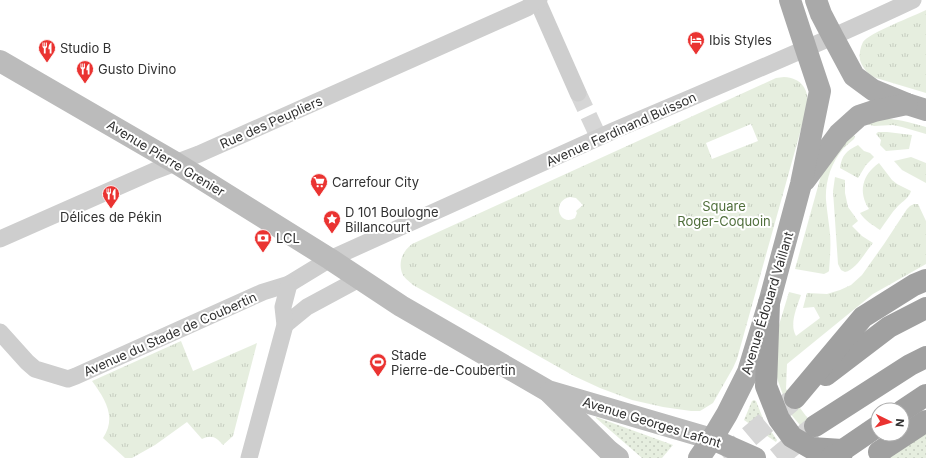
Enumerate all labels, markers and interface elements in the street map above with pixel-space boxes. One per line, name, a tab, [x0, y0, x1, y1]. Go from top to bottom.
hotel icon: Ibis Styles	[686, 30, 706, 55]
place label: Ibis Styles	[709, 32, 772, 48]
restaurant icon: Studio B	[37, 38, 57, 63]
place label: Studio B	[60, 40, 111, 56]
restaurant icon: Gusto Divino	[75, 59, 95, 84]
place label: Gusto Divino	[98, 61, 176, 77]
street label: Avenue Ferdinand Buisson	[543, 89, 699, 169]
street label: Rue des Peupliers	[217, 92, 325, 152]
street label: Avenue Pierre Grenier	[104, 116, 228, 200]
supermarket icon: Carrefour City	[309, 172, 329, 197]
place label: Carrefour City	[332, 174, 419, 190]
restaurant icon: Délices de Pékin	[101, 184, 121, 209]
park label: Square Roger-Coquoin	[677, 198, 771, 229]
place label: D 101 Boulogne Billancourt	[345, 204, 439, 235]
place label: Délices de Pékin	[60, 209, 162, 225]
place icon: D 101 Boulogne Billancourt	[322, 209, 342, 234]
bank icon: LCL	[253, 228, 273, 253]
place label: LCL	[276, 230, 300, 246]
street label: Avenue Édouard Vaillant	[738, 230, 796, 376]
street label: Avenue du Stade de Coubertin	[81, 289, 259, 379]
place label: Stade Pierre-de-Coubertin	[391, 347, 516, 378]
sports icon: Stade Pierre-de-Coubertin	[368, 352, 388, 377]
street label: Avenue Georges Lafont	[581, 393, 723, 451]
north arrow	[870, 402, 910, 442]
text: N	[893, 418, 907, 428]

